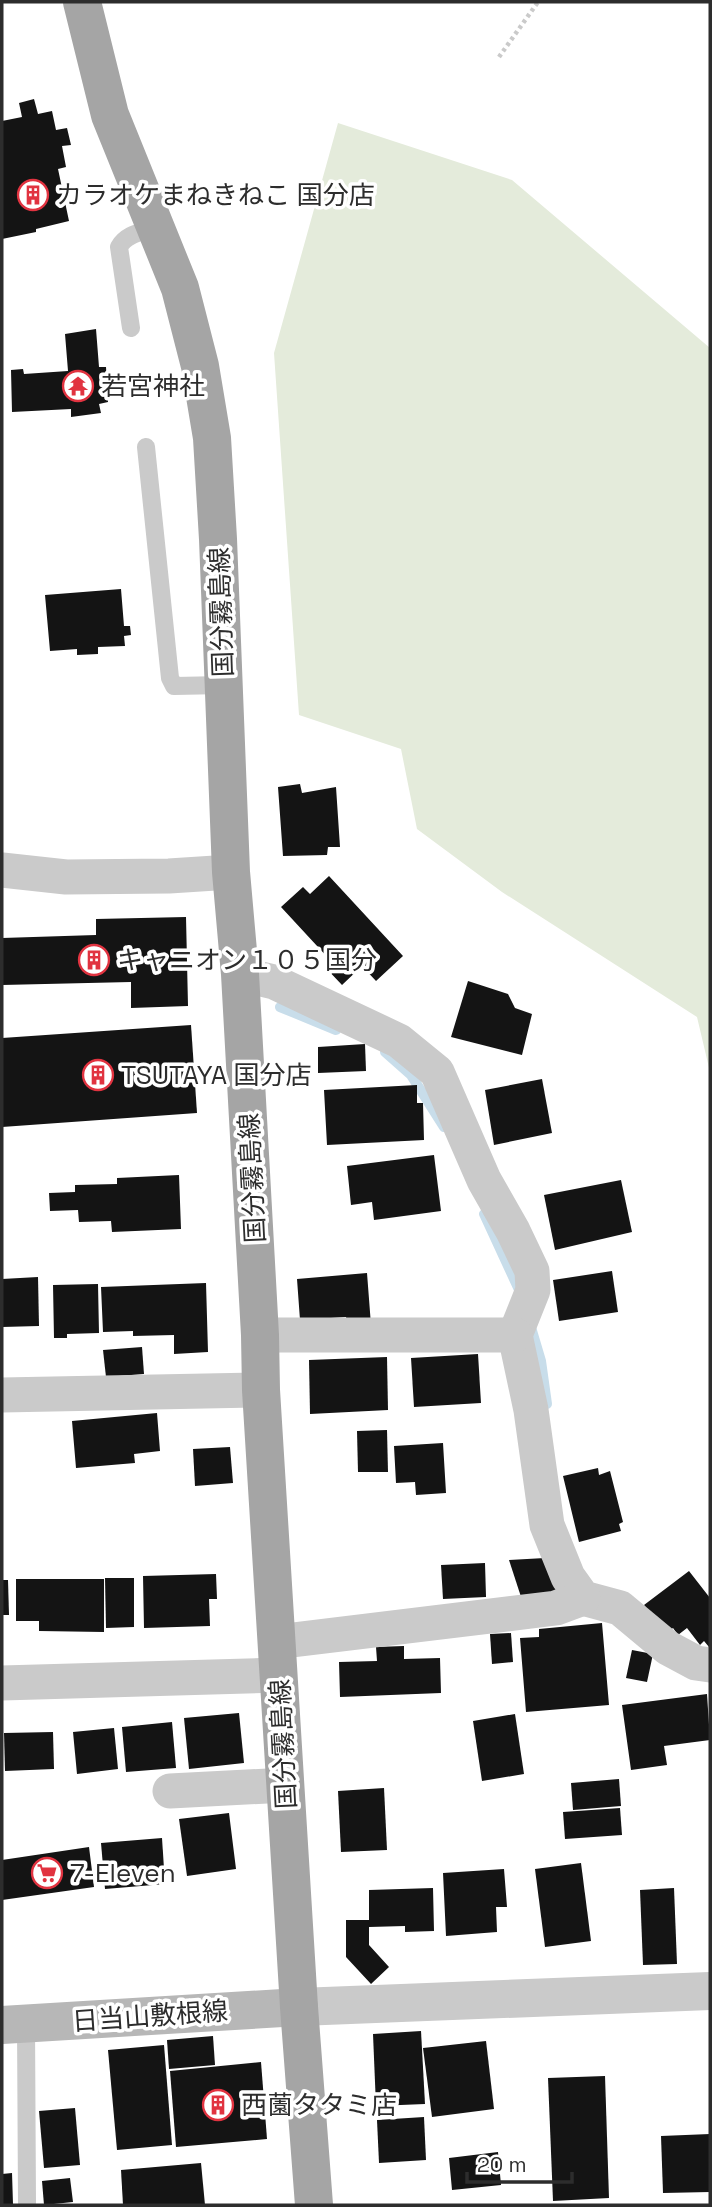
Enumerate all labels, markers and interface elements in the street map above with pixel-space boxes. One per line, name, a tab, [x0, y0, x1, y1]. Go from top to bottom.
building icon: カラオケまねきねこ 国分店	[16, 178, 50, 212]
place label: カラオケまねきねこ 国分店	[56, 178, 375, 212]
temple icon: 若宮神社	[61, 369, 95, 403]
place label: 若宮神社	[101, 369, 205, 403]
street label: 国分霧島線	[202, 546, 240, 678]
building icon: キャニオン１０５国分	[77, 943, 111, 977]
place label: キャニオン１０５国分	[117, 943, 377, 977]
building icon: TSUTAYA 国分店	[81, 1058, 115, 1092]
place label: TSUTAYA 国分店	[121, 1058, 311, 1092]
street label: 国分霧島線	[232, 1112, 272, 1244]
street label: 国分霧島線	[263, 1678, 303, 1810]
supermarket icon: 7-Eleven	[30, 1856, 64, 1890]
place label: 7-Eleven	[70, 1856, 176, 1890]
street label: 日当山敷根線	[71, 1994, 229, 2038]
building icon: 西薗タタミ店	[201, 2088, 235, 2122]
place label: 西薗タタミ店	[241, 2088, 397, 2122]
scale bar	[467, 2140, 572, 2184]
text: 20 m	[477, 2151, 527, 2178]

